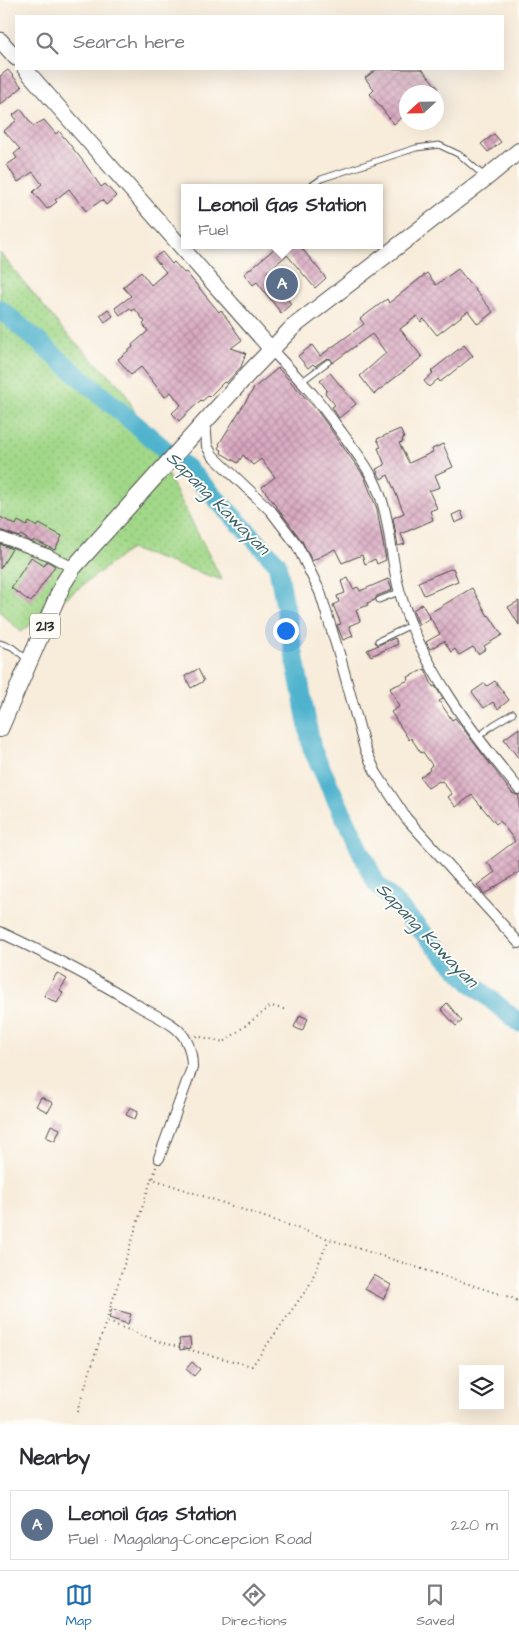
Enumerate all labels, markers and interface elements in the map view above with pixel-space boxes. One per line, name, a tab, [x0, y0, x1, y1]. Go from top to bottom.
search box	[15, 15, 504, 70]
icon: search	[33, 29, 61, 57]
text: Search here	[73, 29, 185, 56]
north arrow	[399, 85, 444, 130]
popup	[181, 184, 383, 249]
text: Leonoil Gas Station	[198, 192, 366, 219]
text: Fuel	[198, 219, 228, 241]
pin: A	[266, 265, 298, 303]
water label: Sapang Kawayan	[160, 446, 277, 562]
road number: 213	[30, 614, 60, 638]
your location	[273, 618, 299, 644]
water label: Sapang Kawayan	[370, 877, 485, 995]
map controls	[459, 1365, 504, 1410]
button: layers	[459, 1365, 504, 1410]
text: Nearby	[20, 1443, 90, 1472]
text: Leonoil Gas Station	[68, 1501, 236, 1528]
text: A	[32, 1514, 42, 1536]
text: 220 m	[451, 1514, 498, 1536]
text: Fuel · Magalang-Concepcion Road	[68, 1528, 312, 1550]
tab: Map	[65, 1581, 93, 1631]
tab: Directions	[222, 1581, 287, 1631]
tab: Saved	[416, 1581, 454, 1631]

